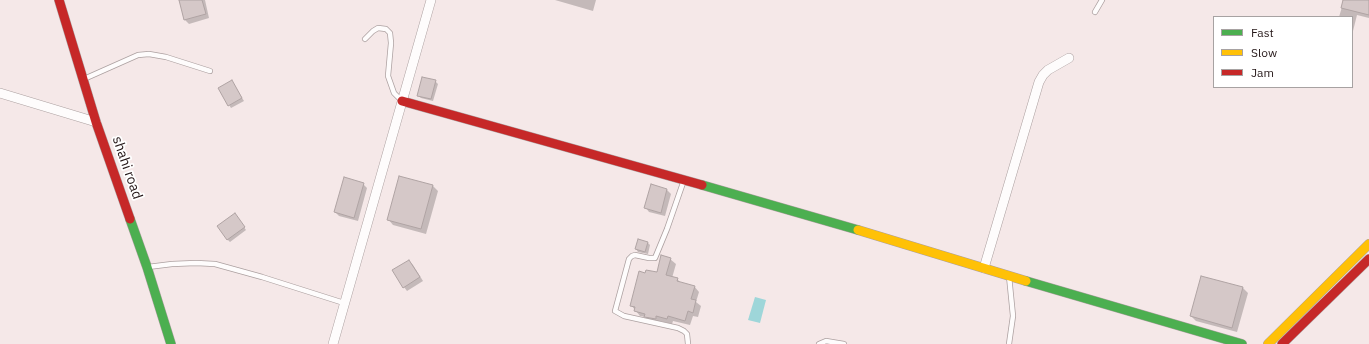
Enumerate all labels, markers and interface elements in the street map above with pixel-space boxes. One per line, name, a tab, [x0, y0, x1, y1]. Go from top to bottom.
legend	[1213, 16, 1353, 88]
text: Fast	[1251, 25, 1274, 40]
text: Slow	[1251, 45, 1277, 60]
text: Jam	[1251, 65, 1274, 80]
street label: shahi road	[108, 134, 146, 202]

